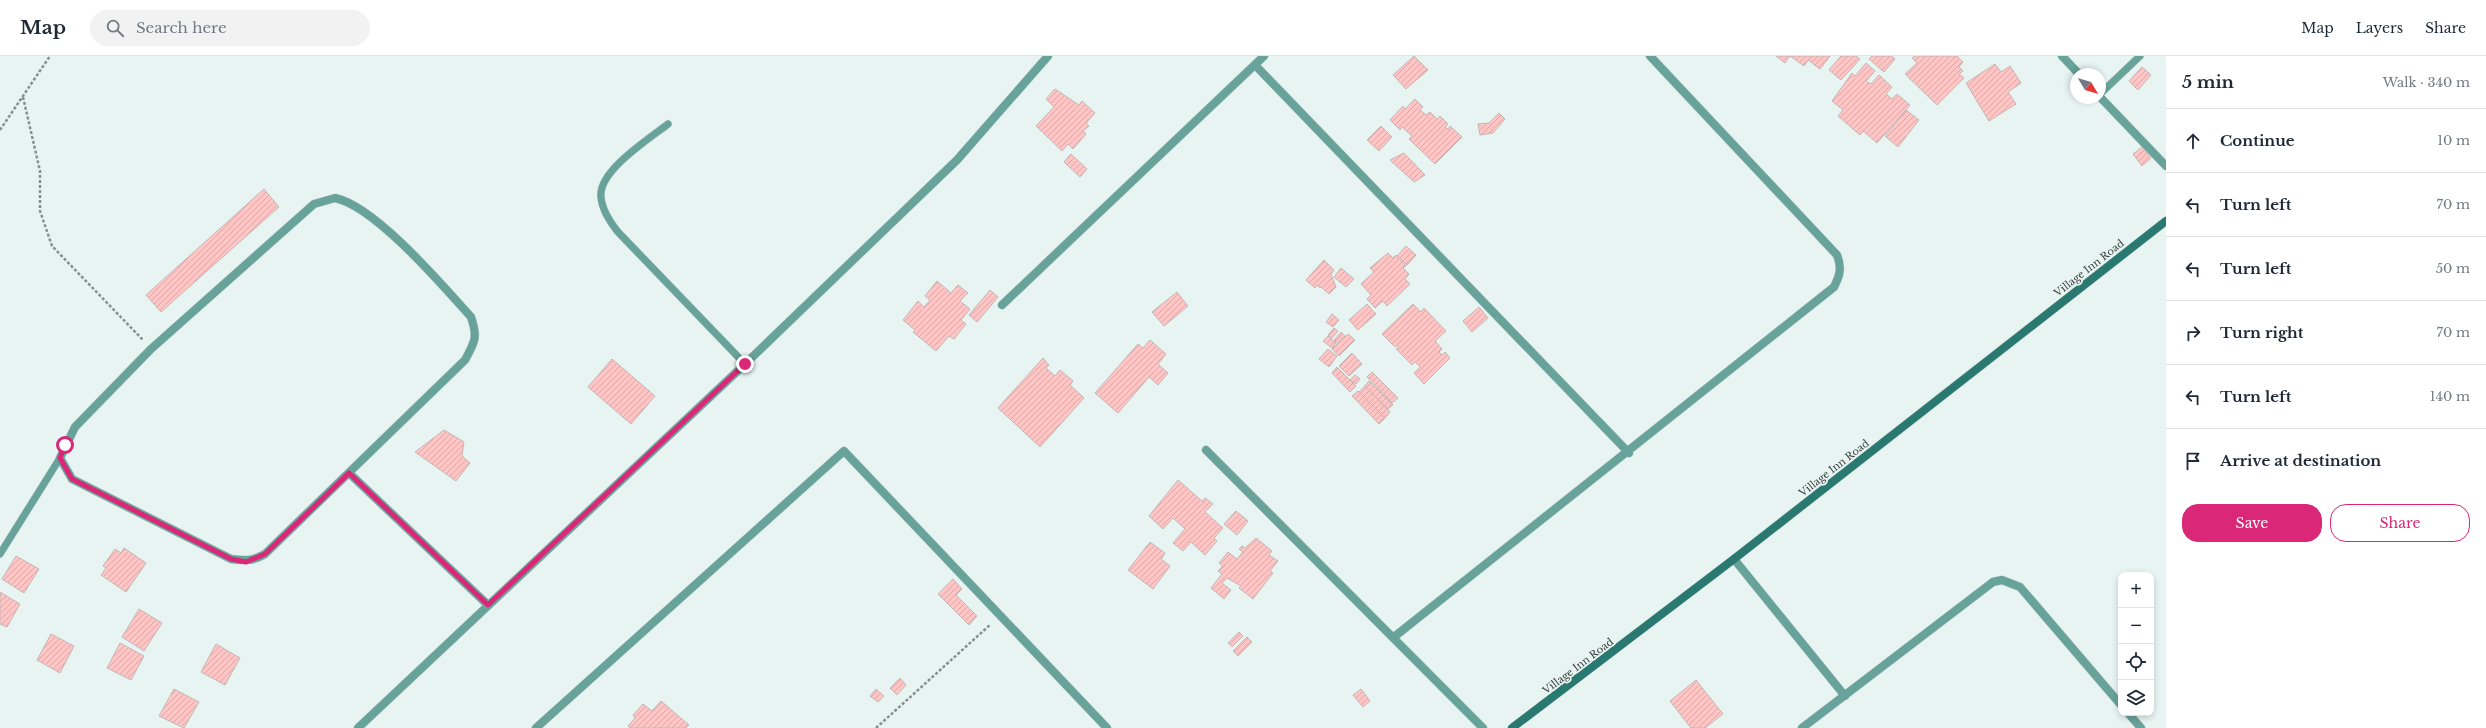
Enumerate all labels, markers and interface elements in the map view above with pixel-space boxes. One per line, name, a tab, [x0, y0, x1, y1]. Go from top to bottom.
search box	[90, 10, 370, 46]
text: Map	[20, 16, 66, 39]
icon: search	[104, 17, 126, 39]
text: Search here	[136, 18, 227, 37]
text: Map	[2301, 19, 2334, 37]
text: Layers	[2356, 19, 2403, 37]
text: Share	[2425, 19, 2466, 37]
north arrow	[2070, 68, 2106, 104]
text: 5 min	[2182, 72, 2234, 93]
text: Walk · 340 m	[2383, 74, 2470, 91]
icon: ahead	[2182, 130, 2204, 152]
text: Continue	[2220, 131, 2295, 150]
text: 10 m	[2437, 132, 2470, 149]
icon: left	[2182, 194, 2204, 216]
text: Turn left	[2220, 195, 2291, 214]
text: 70 m	[2437, 196, 2470, 213]
street label: Village Inn Road	[2051, 237, 2127, 300]
icon: left	[2182, 258, 2204, 280]
text: Turn left	[2220, 259, 2291, 278]
text: 50 m	[2436, 260, 2470, 277]
icon: right	[2182, 322, 2204, 344]
text: Turn right	[2220, 323, 2303, 342]
text: 70 m	[2437, 324, 2470, 341]
route end	[736, 355, 754, 373]
icon: left	[2182, 386, 2204, 408]
text: Turn left	[2220, 387, 2291, 406]
text: 140 m	[2430, 388, 2470, 405]
route start	[56, 436, 74, 454]
street label: Village Inn Road	[1796, 437, 1872, 500]
icon: arrive	[2182, 450, 2204, 472]
text: Arrive at destination	[2220, 451, 2381, 470]
button: Save	[2182, 504, 2322, 542]
button: Share	[2330, 504, 2470, 542]
map controls	[2118, 572, 2154, 716]
button: +	[2118, 572, 2154, 608]
button: −	[2118, 608, 2154, 644]
street label: Village Inn Road	[1539, 635, 1616, 697]
button: locate	[2118, 644, 2154, 680]
button: layers	[2118, 680, 2154, 716]

